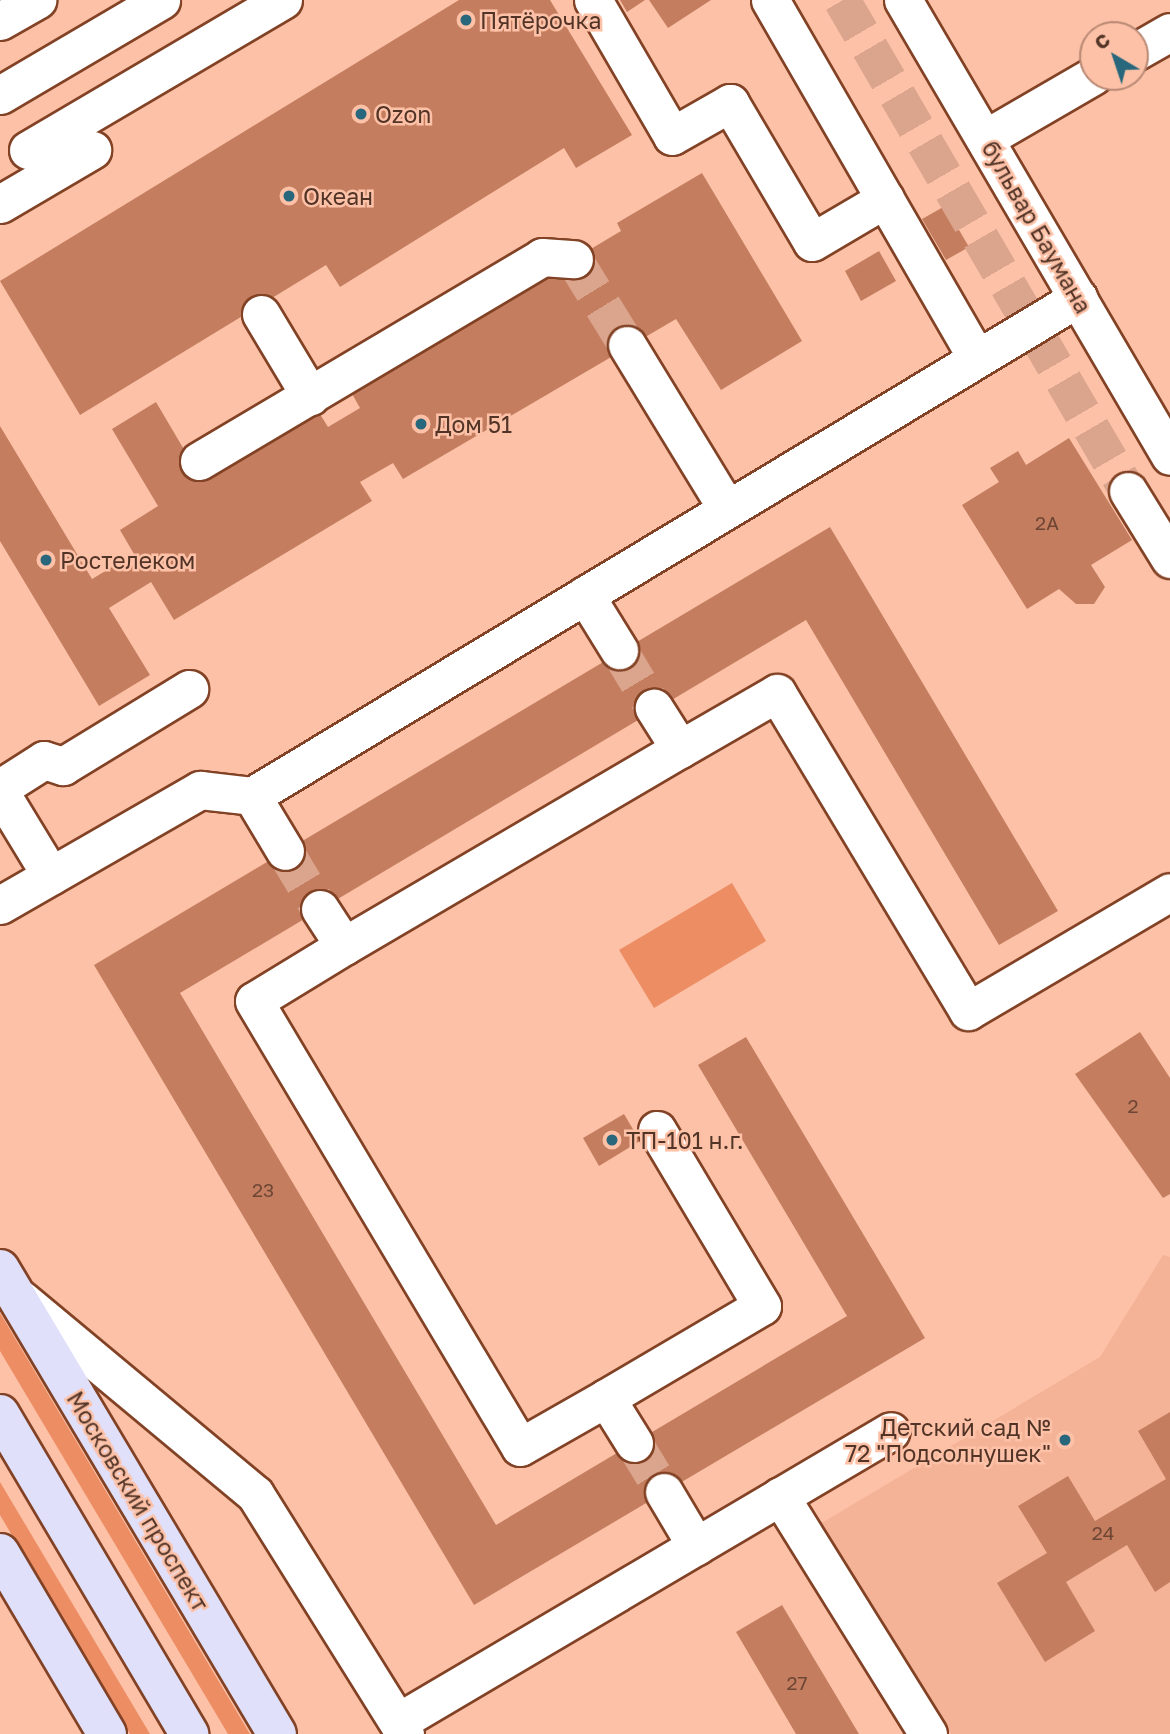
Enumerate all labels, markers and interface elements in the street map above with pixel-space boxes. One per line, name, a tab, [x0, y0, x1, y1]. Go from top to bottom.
place label: Пятёрочка	[480, 6, 601, 34]
marker: Пятёрочка	[458, 12, 474, 28]
north arrow	[1079, 21, 1149, 91]
text: С	[1089, 28, 1114, 54]
place label: Ozon	[375, 100, 431, 128]
marker: Ozon	[353, 106, 369, 122]
street label: бульвар Баумана	[976, 136, 1098, 318]
place label: Океан	[303, 182, 373, 210]
marker: Океан	[281, 188, 297, 204]
place label: Дом 51	[435, 410, 512, 438]
marker: Дом 51	[413, 416, 429, 432]
house number: 2А	[1035, 512, 1059, 534]
place label: Ростелеком	[60, 546, 195, 574]
marker: Ростелеком	[38, 552, 54, 568]
house number: 2	[1127, 1095, 1139, 1117]
place label: ТП-101 н.г.	[626, 1126, 744, 1154]
marker: ТП-101 н.г.	[604, 1132, 620, 1148]
house number: 23	[252, 1179, 274, 1201]
street label: Московский проспект	[61, 1386, 215, 1616]
place label: Детский сад № 72 "Подсолнушек"	[845, 1413, 1051, 1467]
marker: Детский сад № 72 "Подсолнушек"	[1057, 1432, 1073, 1448]
house number: 24	[1092, 1522, 1114, 1544]
house number: 27	[786, 1672, 808, 1694]

